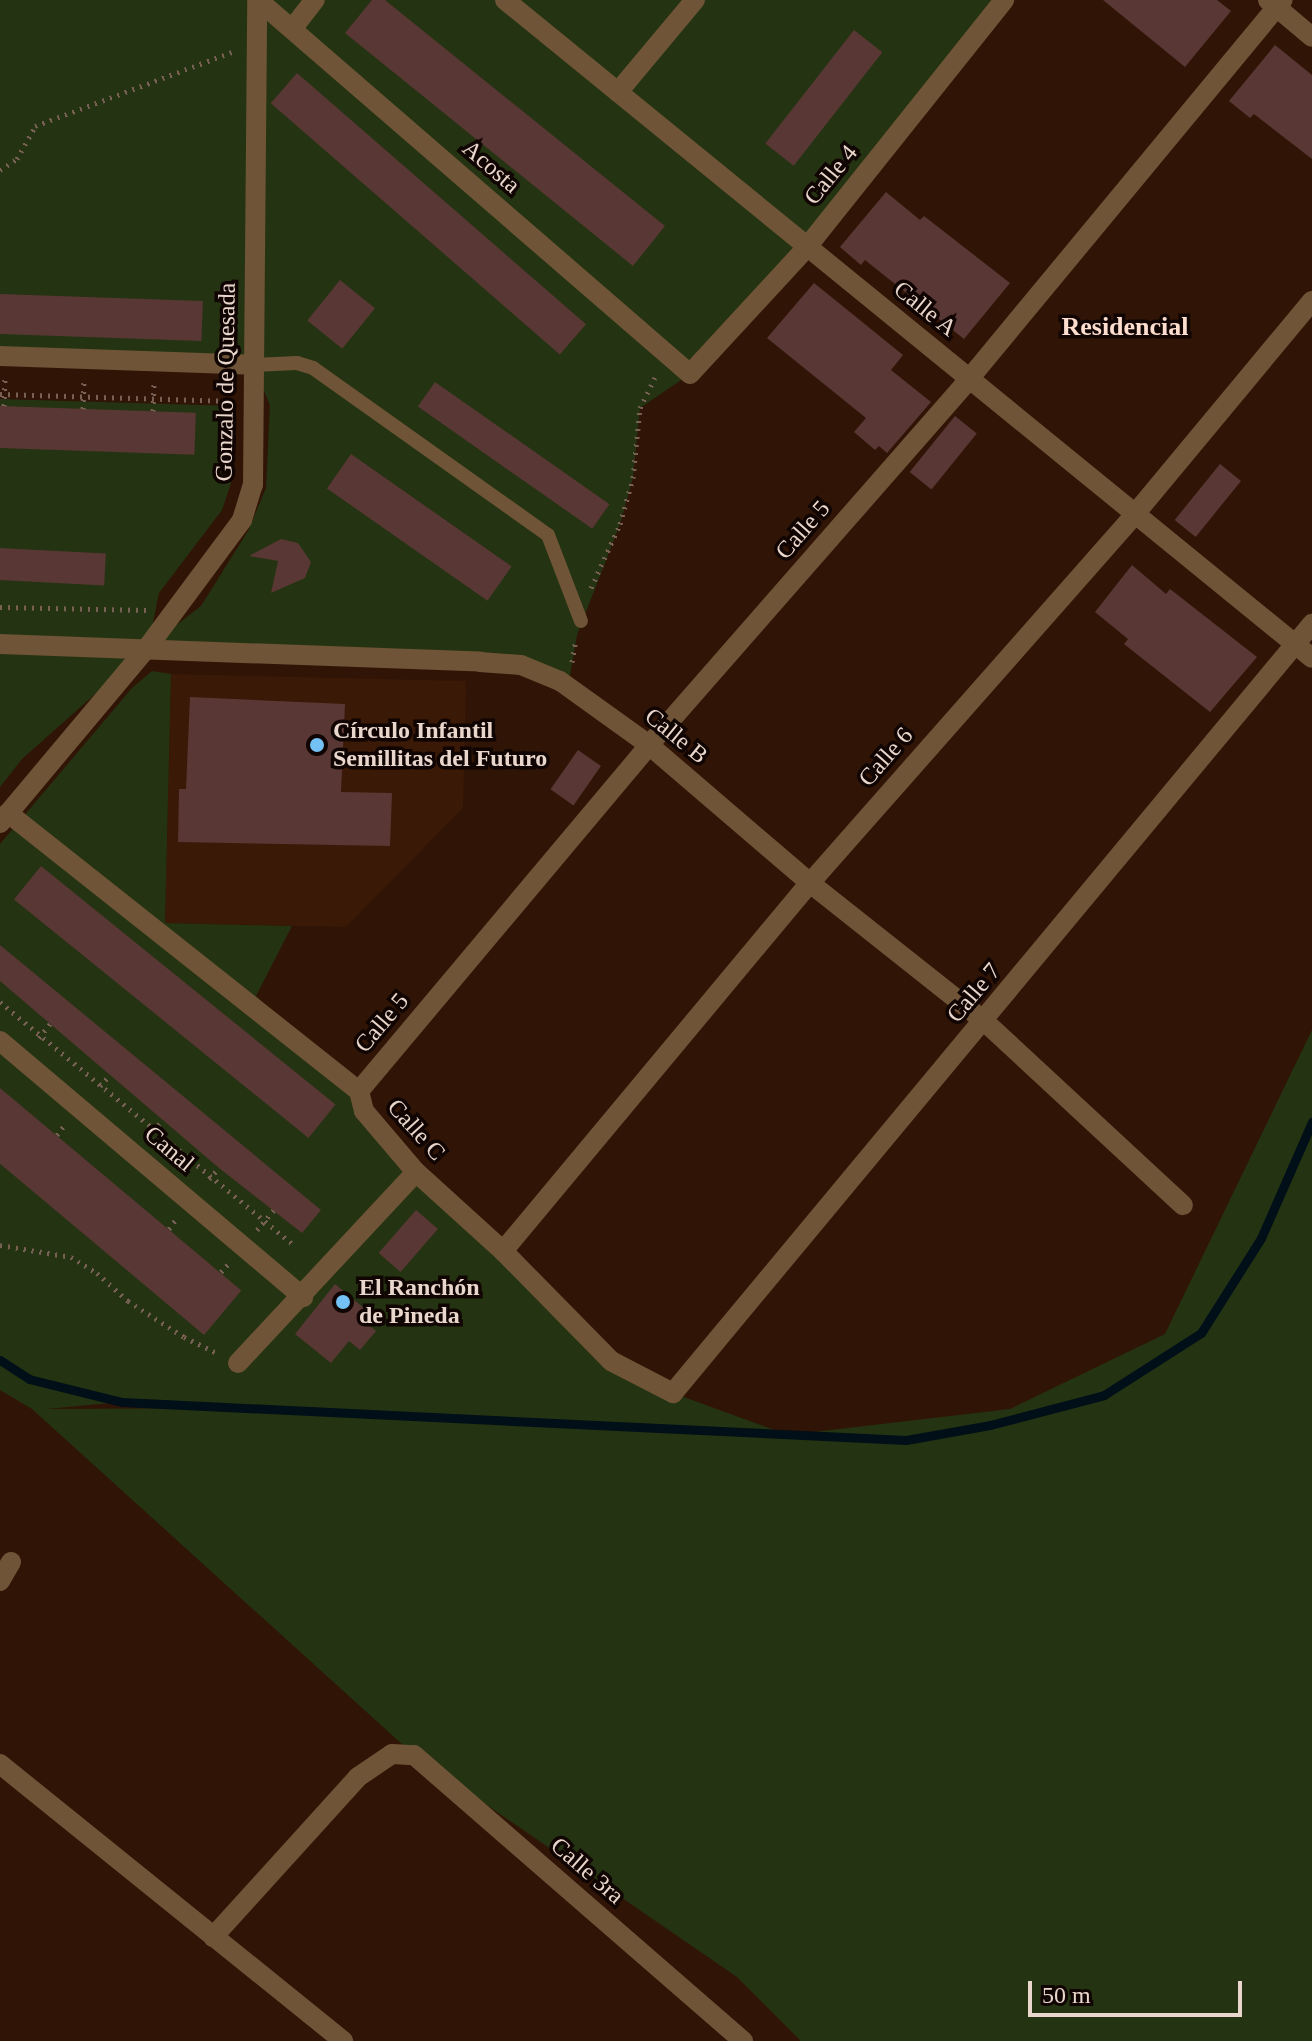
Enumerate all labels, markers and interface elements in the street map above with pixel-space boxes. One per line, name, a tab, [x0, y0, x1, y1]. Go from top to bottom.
street label: Acosta	[456, 134, 526, 200]
street label: Calle 4	[798, 139, 864, 211]
street label: Calle A	[887, 275, 963, 343]
street label: Gonzalo de Quesada	[210, 282, 242, 482]
district label: Residencial	[1061, 311, 1189, 343]
street label: Calle 5	[770, 495, 836, 565]
street label: Calle B	[639, 702, 713, 770]
place label: Círculo Infantil Semillitas del Futuro	[333, 717, 547, 773]
street label: Calle 6	[853, 722, 919, 792]
marker: Círculo Infantil Semillitas del Futuro	[308, 736, 326, 754]
street label: Calle 7	[941, 957, 1007, 1029]
street label: Calle 5	[349, 987, 415, 1059]
street label: Calle C	[381, 1093, 451, 1167]
street label: Canal	[138, 1120, 200, 1178]
place label: El Ranchón de Pineda	[359, 1274, 480, 1330]
marker: El Ranchón de Pineda	[334, 1293, 352, 1311]
street label: Calle 3ra	[545, 1831, 629, 1911]
scale bar	[1032, 1965, 1246, 2015]
text: 50 m	[1042, 1982, 1091, 2008]

